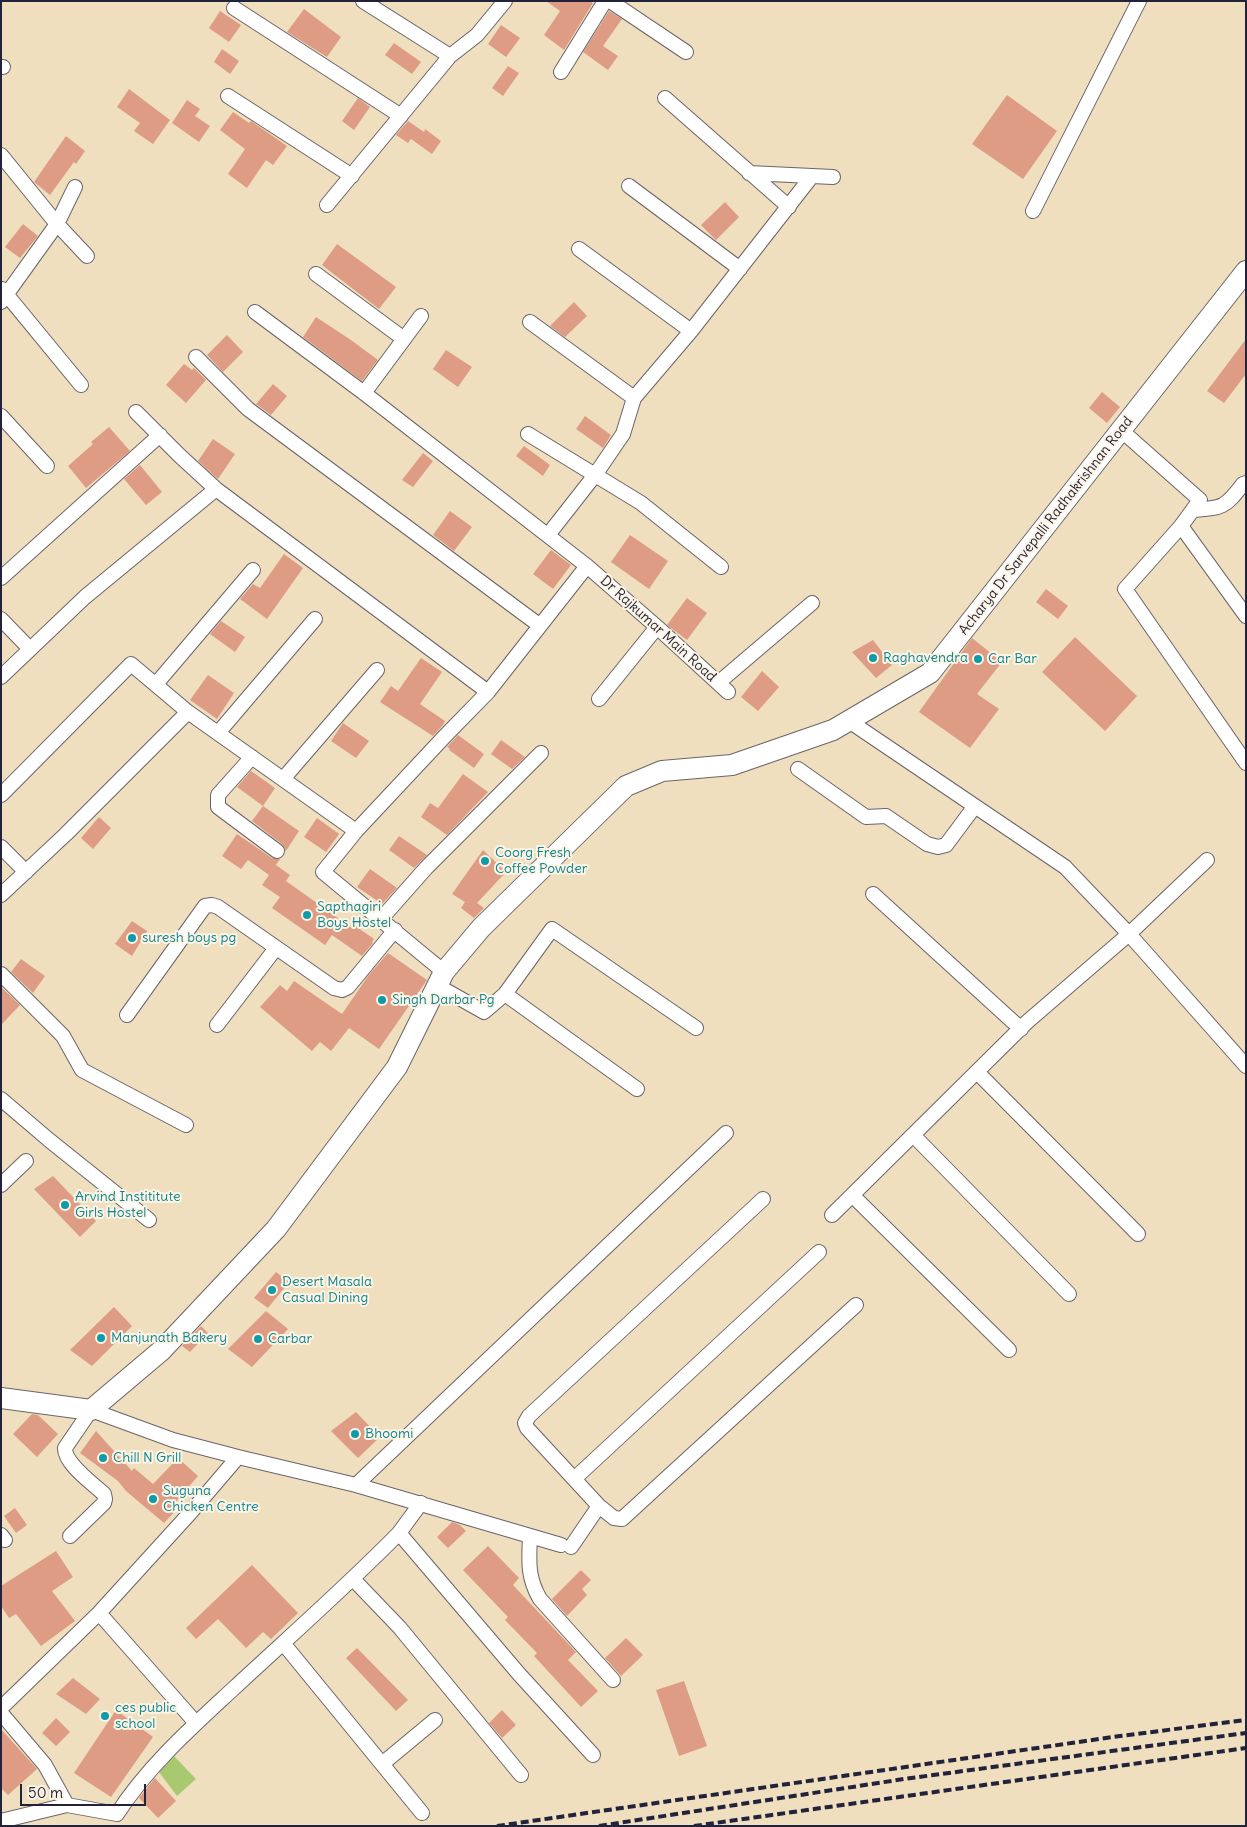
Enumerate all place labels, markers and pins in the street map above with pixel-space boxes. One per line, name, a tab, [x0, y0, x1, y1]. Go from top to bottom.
place label: Raghavendra	[883, 650, 968, 666]
place label: Car Bar	[988, 651, 1037, 667]
marker: Raghavendra	[867, 652, 879, 664]
marker: Car Bar	[972, 653, 984, 665]
place label: Coorg Fresh Coffee Powder	[495, 845, 587, 878]
marker: Coorg Fresh Coffee Powder	[479, 855, 491, 867]
place label: Sapthagiri Boys Hostel	[317, 899, 391, 932]
marker: Sapthagiri Boys Hostel	[301, 909, 313, 921]
place label: suresh boys pg	[142, 930, 236, 946]
marker: suresh boys pg	[126, 932, 138, 944]
place label: Singh Darbar Pg	[392, 992, 495, 1008]
marker: Singh Darbar Pg	[376, 994, 388, 1006]
place label: Arvind Instititute Girls Hostel	[75, 1189, 180, 1222]
marker: Arvind Instititute Girls Hostel	[59, 1199, 71, 1211]
place label: Desert Masala Casual Dining	[282, 1274, 372, 1306]
marker: Desert Masala Casual Dining	[266, 1284, 278, 1296]
place label: Manjunath Bakery	[111, 1330, 227, 1346]
place label: Carbar	[268, 1331, 312, 1347]
marker: Manjunath Bakery	[95, 1332, 107, 1344]
marker: Carbar	[252, 1333, 264, 1345]
place label: Bhoomi	[365, 1426, 413, 1442]
marker: Bhoomi	[349, 1428, 361, 1440]
place label: Chill N Grill	[113, 1450, 181, 1466]
marker: Chill N Grill	[97, 1452, 109, 1464]
place label: Suguna Chicken Centre	[163, 1483, 258, 1515]
marker: Suguna Chicken Centre	[147, 1493, 159, 1505]
place label: ces public school	[115, 1700, 176, 1732]
marker: ces public school	[99, 1710, 111, 1722]

